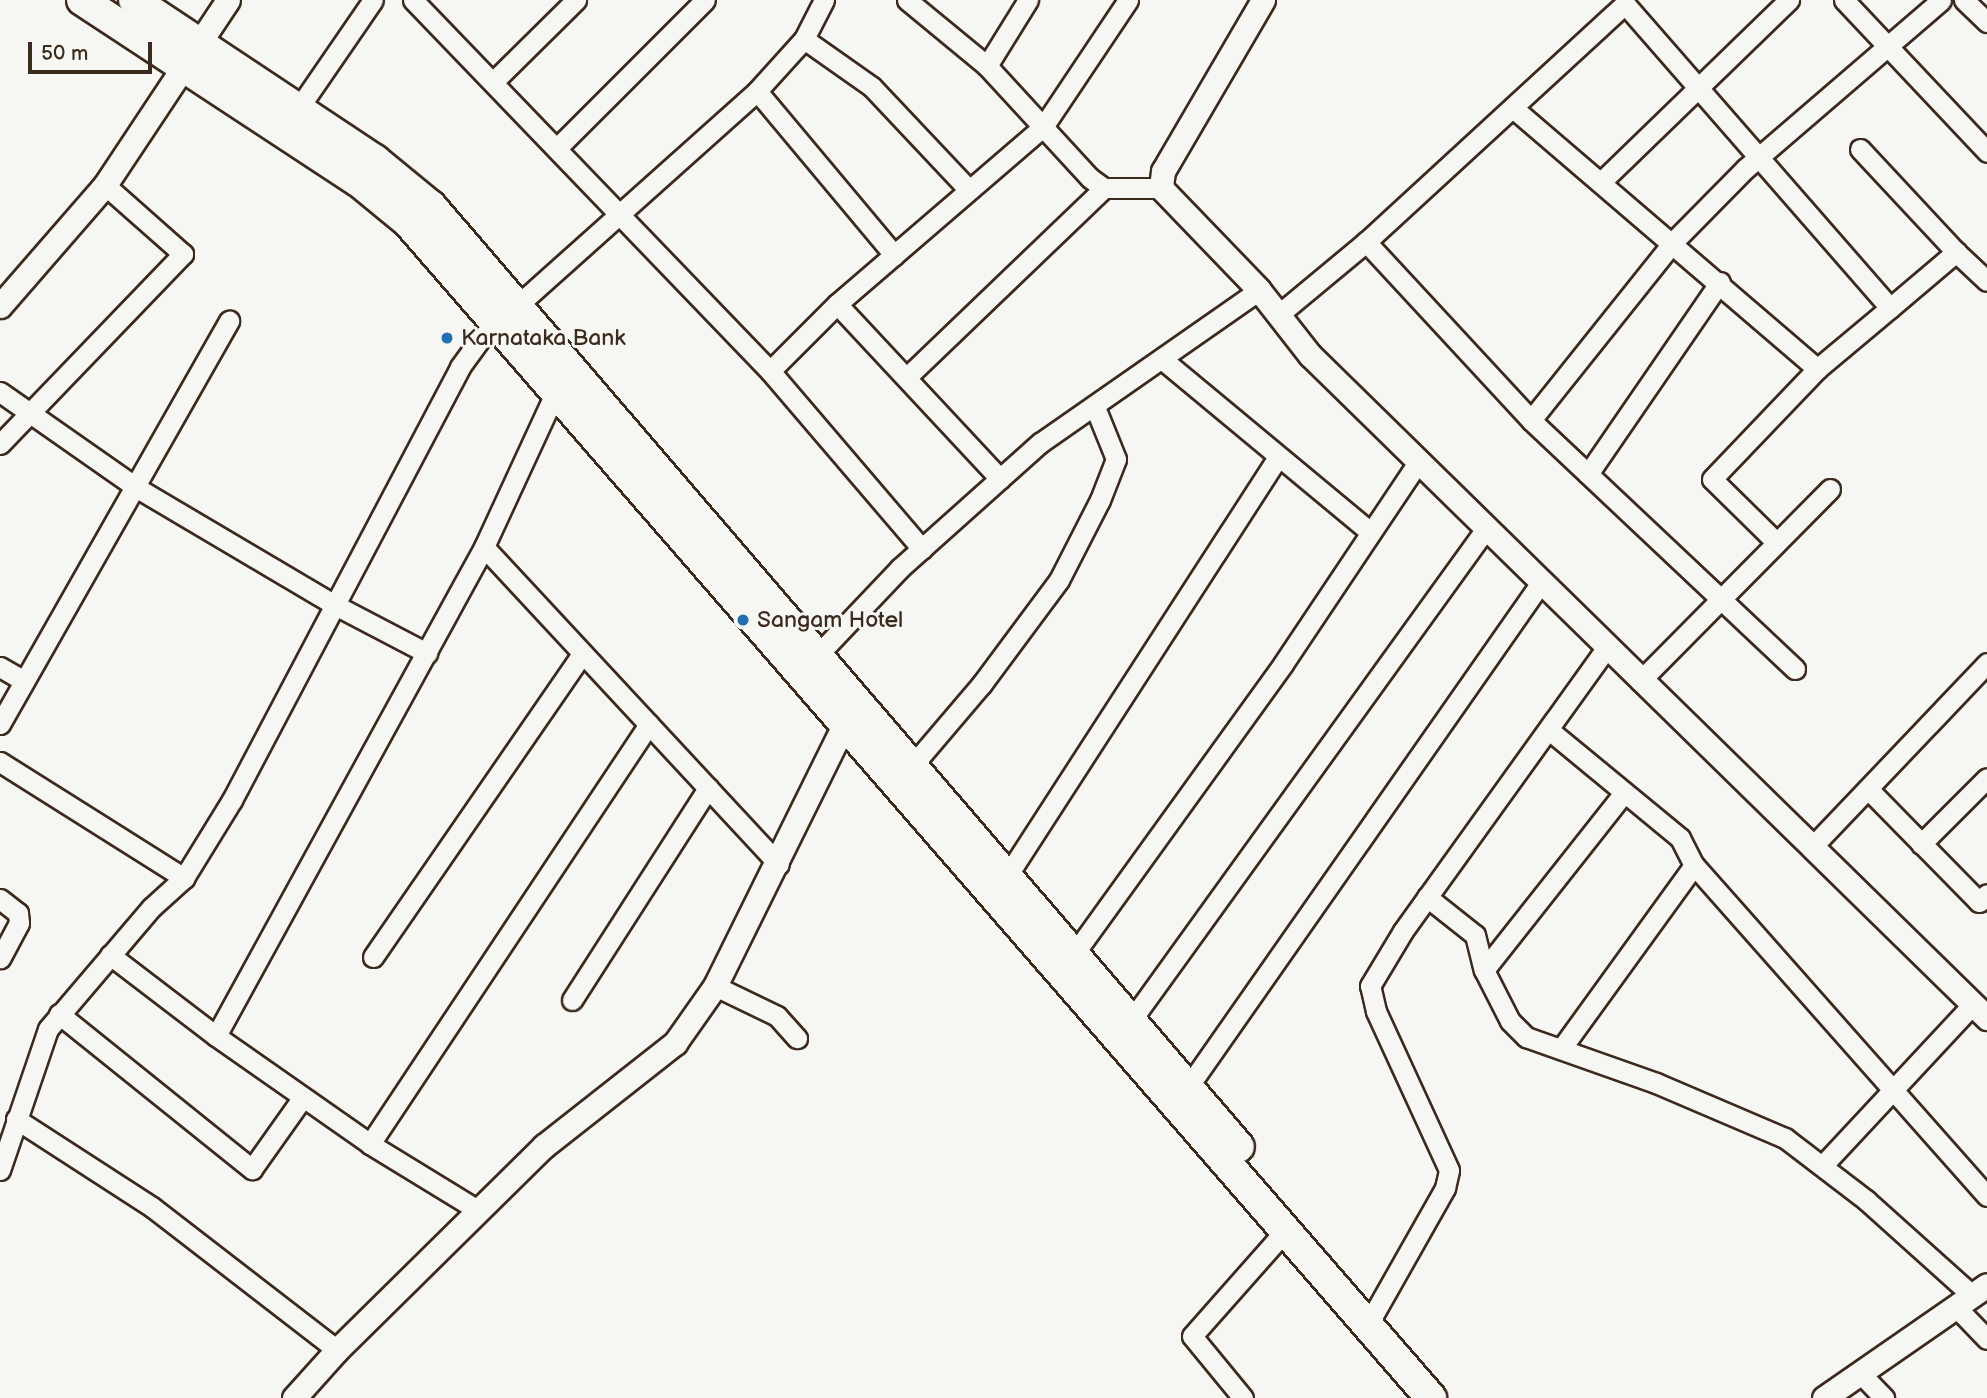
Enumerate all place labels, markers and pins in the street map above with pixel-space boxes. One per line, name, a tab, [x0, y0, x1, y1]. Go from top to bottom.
place label: Karnataka Bank	[461, 324, 625, 352]
marker: Karnataka Bank	[439, 330, 455, 346]
place label: Sangam Hotel	[757, 606, 903, 634]
marker: Sangam Hotel	[735, 612, 751, 628]

